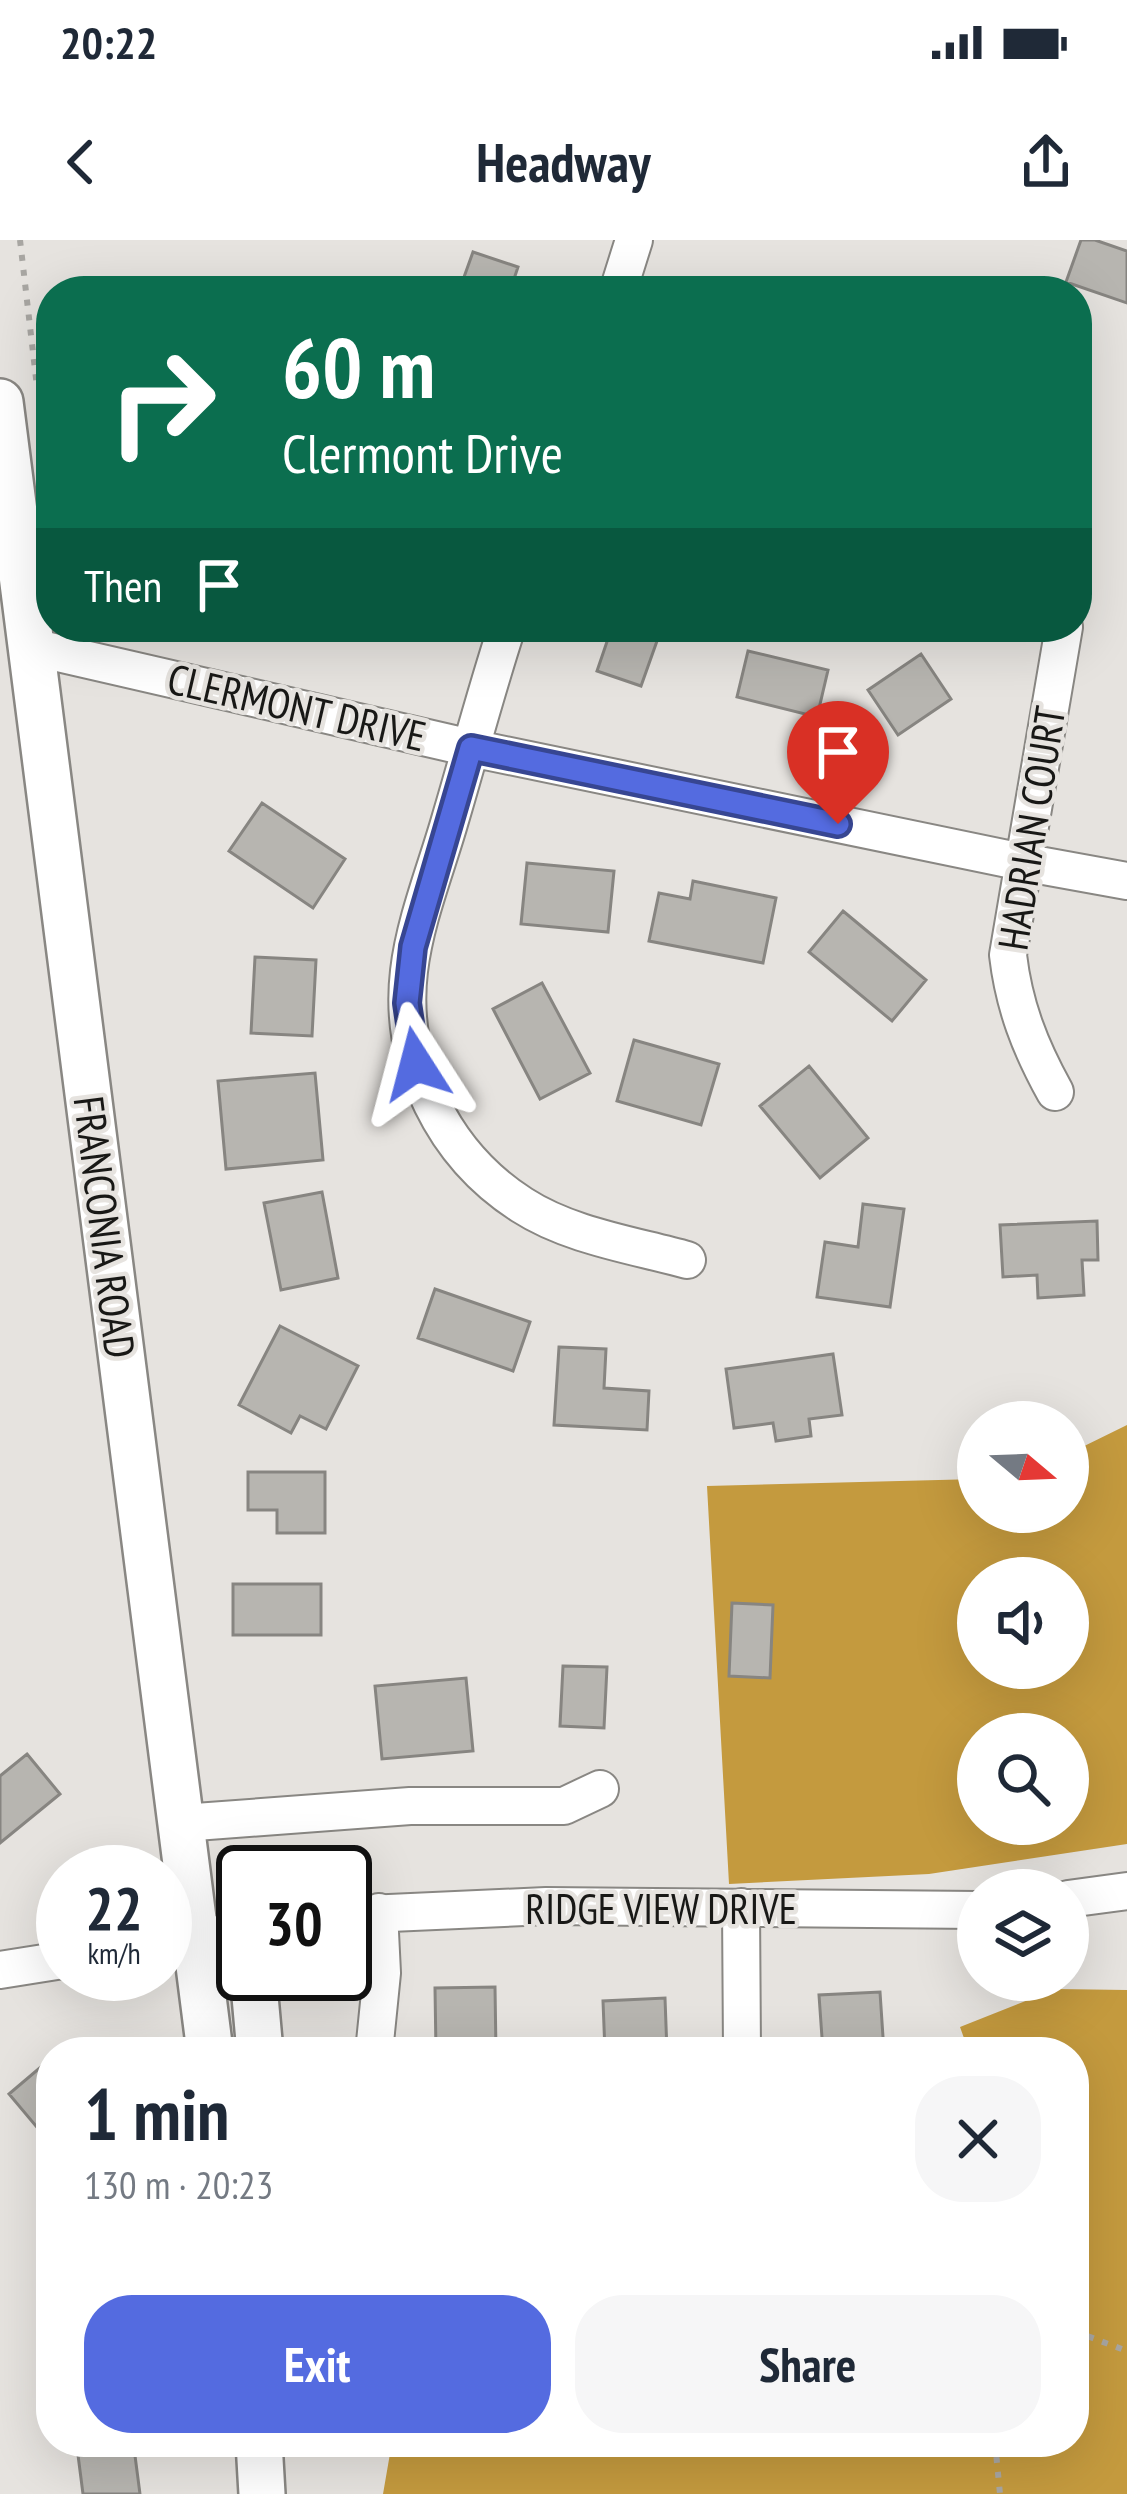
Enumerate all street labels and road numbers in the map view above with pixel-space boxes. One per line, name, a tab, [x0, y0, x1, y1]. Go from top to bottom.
street label: CLERMONT DRIVE	[163, 651, 431, 763]
street label: HADRIAN COURT	[985, 702, 1077, 954]
street label: FRANCONIA ROAD	[62, 1093, 148, 1361]
street label: RIDGE VIEW DRIVE	[525, 1881, 797, 1936]

